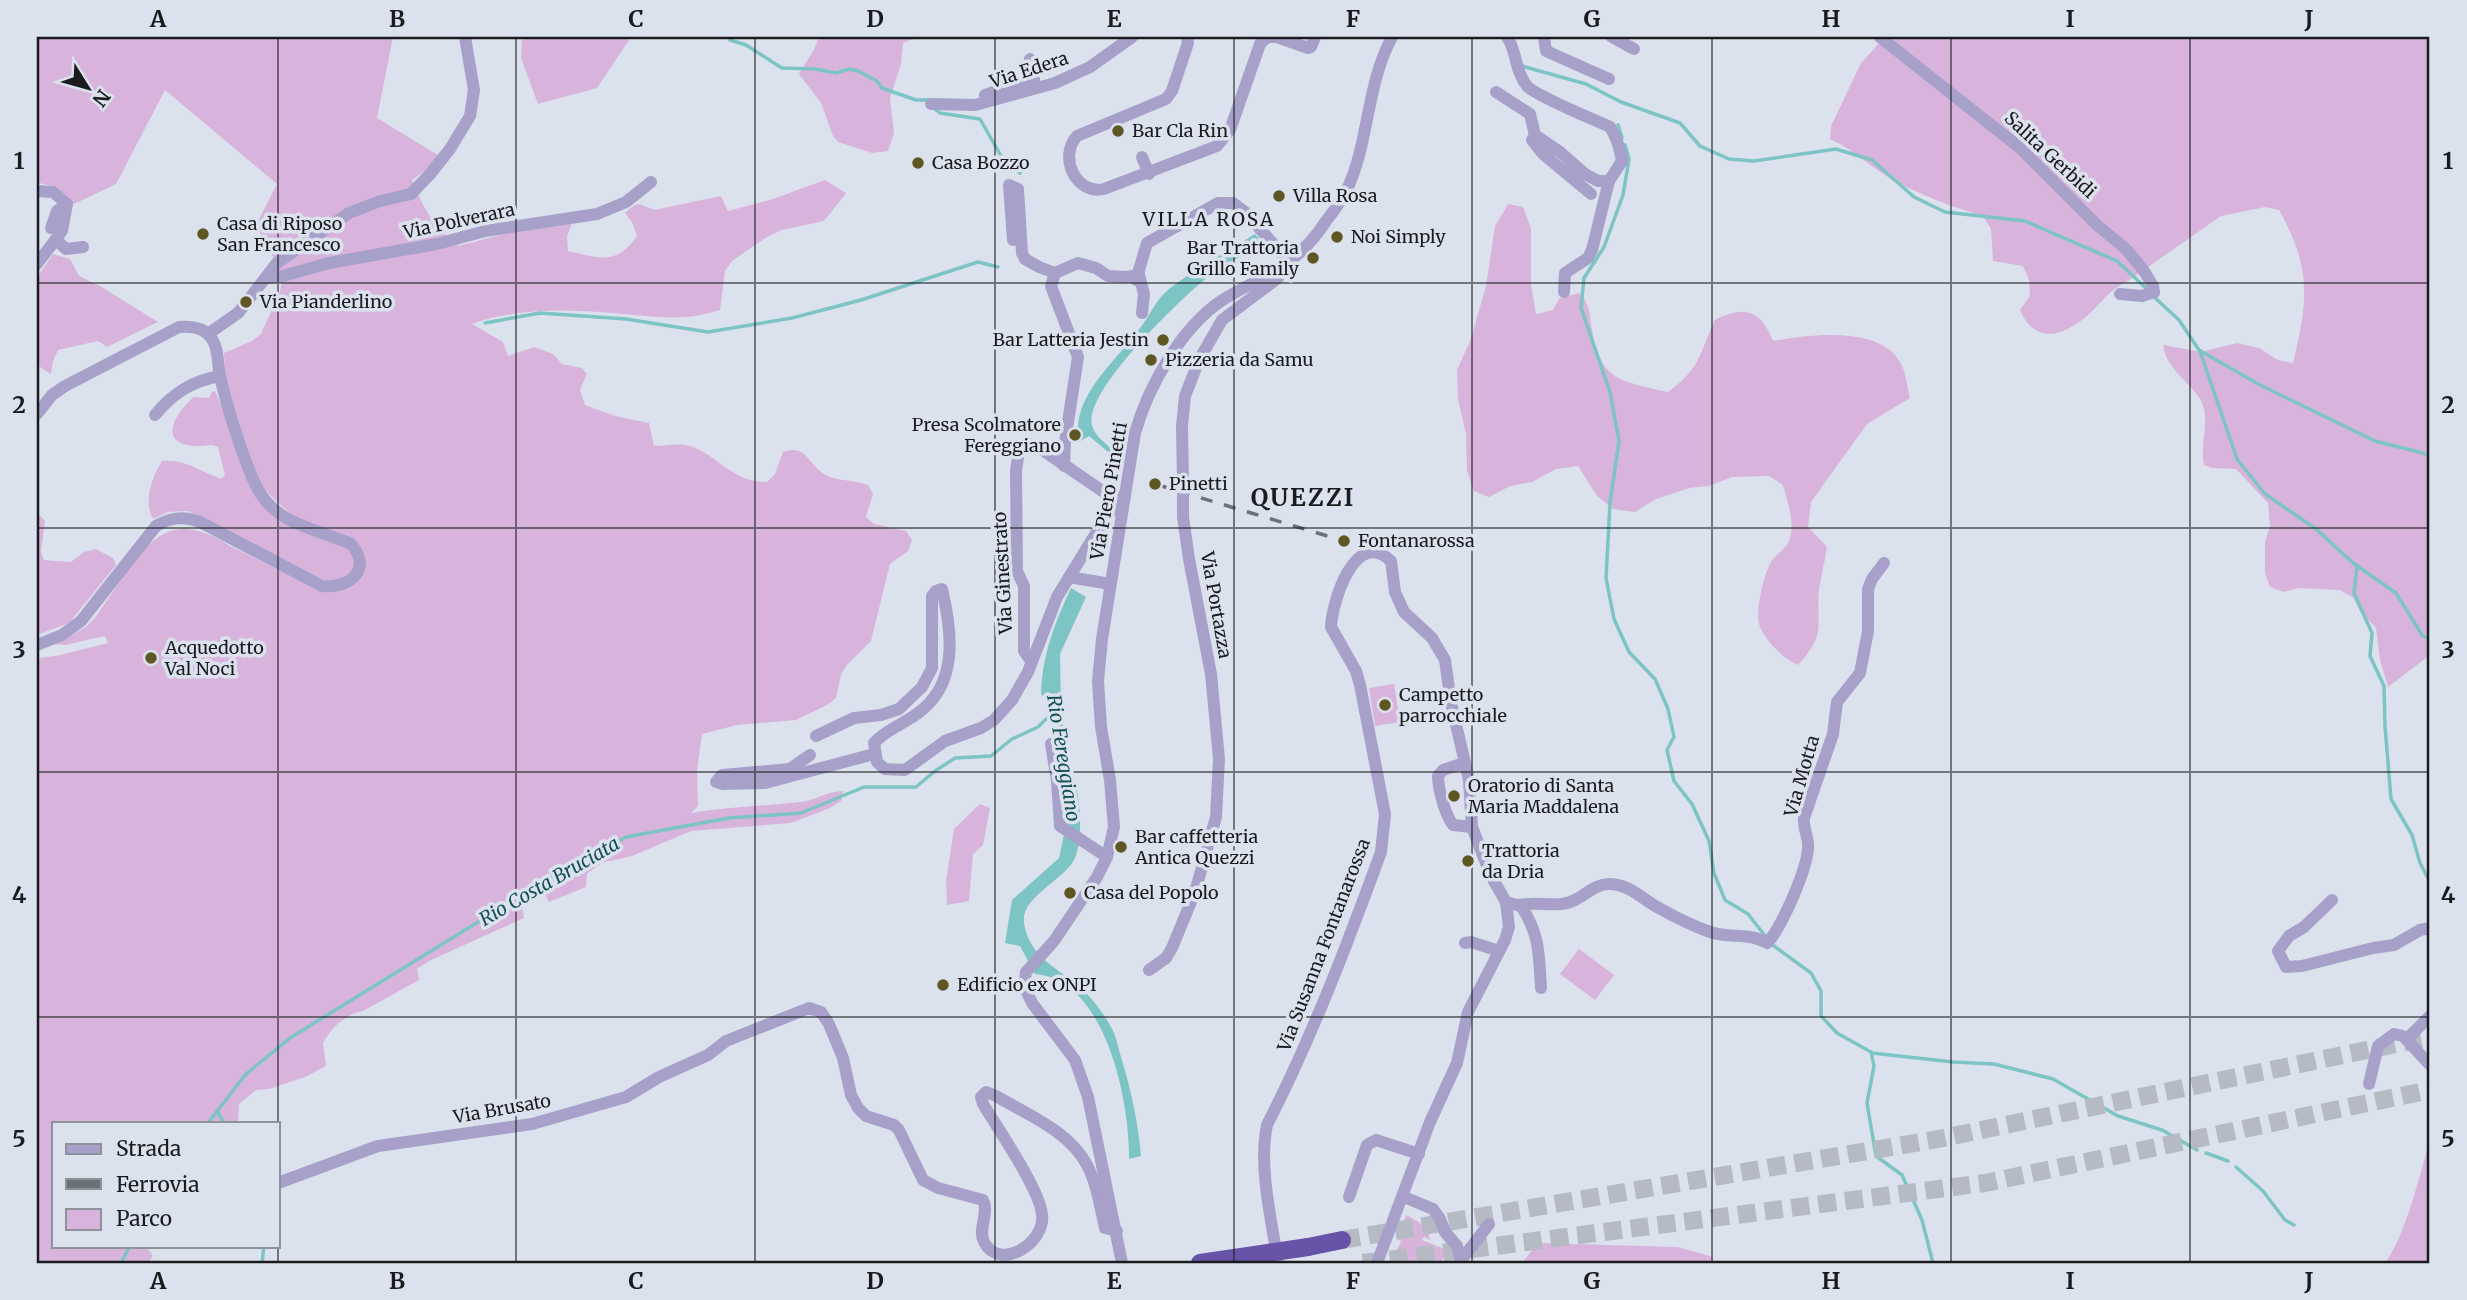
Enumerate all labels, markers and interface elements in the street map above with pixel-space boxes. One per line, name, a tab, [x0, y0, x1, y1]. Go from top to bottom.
text: A	[149, 4, 167, 33]
text: B	[389, 4, 405, 33]
text: C	[628, 4, 644, 33]
text: D	[866, 4, 884, 33]
text: E	[1106, 4, 1122, 33]
text: F	[1346, 4, 1360, 33]
text: G	[1584, 4, 1601, 33]
text: H	[1822, 4, 1841, 33]
text: I	[2065, 4, 2075, 33]
text: J	[2303, 4, 2314, 33]
street label: Via Edera	[986, 46, 1071, 93]
north arrow	[52, 52, 122, 122]
text: N	[87, 85, 116, 111]
street label: Salita Gerbidi	[2000, 106, 2101, 203]
place label: Bar Cla Rin	[1132, 119, 1228, 142]
marker: Bar Cla Rin	[1110, 123, 1126, 139]
text: 1	[14, 146, 25, 175]
text: 1	[2443, 146, 2454, 175]
place label: Casa Bozzo	[932, 151, 1030, 174]
marker: Casa Bozzo	[910, 155, 926, 171]
place label: Villa Rosa	[1292, 184, 1378, 207]
marker: Villa Rosa	[1271, 188, 1287, 204]
street label: Via Polverara	[400, 197, 517, 244]
district label: VILLA ROSA	[1142, 207, 1275, 231]
place label: Casa di Riposo San Francesco	[217, 212, 342, 256]
place label: Noi Simply	[1351, 225, 1446, 248]
marker: Casa di Riposo San Francesco	[195, 226, 211, 242]
marker: Noi Simply	[1329, 229, 1345, 245]
place label: Bar Trattoria Grillo Family	[1187, 236, 1300, 280]
marker: Bar Trattoria Grillo Family	[1305, 250, 1321, 266]
place label: Via Pianderlino	[259, 290, 392, 313]
marker: Via Pianderlino	[238, 294, 254, 310]
place label: Bar Latteria Jestin	[993, 328, 1149, 351]
marker: Bar Latteria Jestin	[1155, 332, 1171, 348]
place label: Pizzeria da Samu	[1165, 348, 1314, 371]
marker: Pizzeria da Samu	[1143, 352, 1159, 368]
text: 2	[12, 390, 26, 419]
text: 2	[2441, 390, 2455, 419]
place label: Presa Scolmatore Fereggiano	[912, 413, 1061, 457]
street label: Via Piero Pinetti	[1085, 420, 1132, 563]
marker: Presa Scolmatore Fereggiano	[1067, 427, 1083, 443]
place label: Pinetti	[1169, 472, 1228, 495]
marker: Pinetti	[1147, 476, 1163, 492]
district label: QUEZZI	[1251, 482, 1355, 513]
street label: Via Ginestrato	[988, 511, 1017, 636]
place label: Fontanarossa	[1358, 529, 1475, 552]
marker: Fontanarossa	[1336, 533, 1352, 549]
street label: Via Portazza	[1196, 549, 1237, 660]
text: 3	[12, 635, 26, 664]
text: 3	[2441, 635, 2455, 664]
place label: Acquedotto Val Noci	[164, 636, 264, 680]
marker: Acquedotto Val Noci	[143, 650, 159, 666]
place label: Campetto parrocchiale	[1399, 683, 1507, 727]
water label: Rio Fereggiano	[1042, 693, 1086, 823]
marker: Campetto parrocchiale	[1377, 697, 1393, 713]
street label: Via Motta	[1779, 732, 1824, 820]
place label: Oratorio di Santa Maria Maddalena	[1468, 774, 1620, 818]
marker: Oratorio di Santa Maria Maddalena	[1446, 788, 1462, 804]
place label: Bar caffetteria Antica Quezzi	[1134, 825, 1259, 869]
water label: Rio Costa Bruciata	[475, 831, 623, 931]
street label: Via Susanna Fontanarossa	[1272, 835, 1375, 1056]
marker: Bar caffetteria Antica Quezzi	[1113, 839, 1129, 855]
place label: Trattoria da Dria	[1482, 839, 1560, 883]
marker: Trattoria da Dria	[1460, 853, 1476, 869]
text: 4	[12, 880, 27, 909]
text: 4	[2441, 880, 2456, 909]
place label: Casa del Popolo	[1084, 881, 1219, 904]
marker: Casa del Popolo	[1062, 885, 1078, 901]
place label: Edificio ex ONPI	[957, 973, 1097, 996]
marker: Edificio ex ONPI	[935, 977, 951, 993]
street label: Via Brusato	[450, 1089, 553, 1129]
legend	[52, 1122, 280, 1248]
text: 5	[12, 1124, 26, 1153]
text: 5	[2441, 1124, 2455, 1153]
text: Strada	[116, 1135, 181, 1162]
text: Ferrovia	[116, 1171, 200, 1198]
text: Parco	[116, 1205, 172, 1232]
text: A	[149, 1266, 167, 1295]
text: B	[389, 1266, 405, 1295]
text: C	[628, 1266, 644, 1295]
text: D	[866, 1266, 884, 1295]
text: E	[1106, 1266, 1122, 1295]
text: F	[1346, 1266, 1360, 1295]
text: G	[1584, 1266, 1601, 1295]
text: H	[1822, 1266, 1841, 1295]
text: I	[2065, 1266, 2075, 1295]
text: J	[2303, 1266, 2314, 1295]

